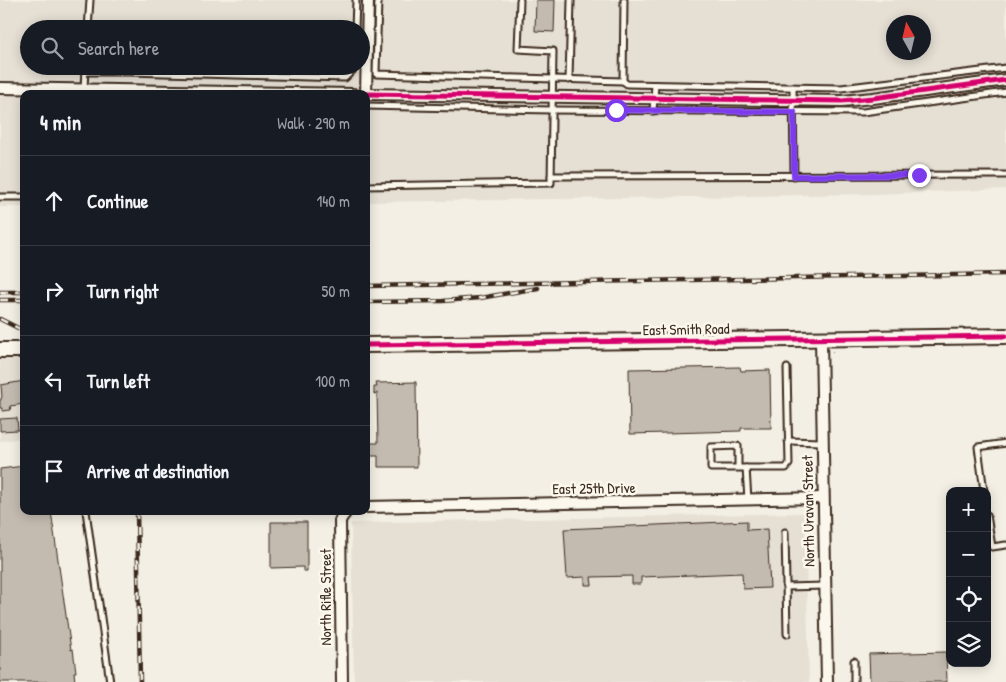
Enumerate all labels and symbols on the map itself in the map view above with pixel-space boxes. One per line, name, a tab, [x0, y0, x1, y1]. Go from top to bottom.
north arrow	[886, 15, 931, 60]
route start	[605, 99, 628, 122]
route end	[908, 164, 931, 187]
street label: East Smith Road	[642, 318, 730, 340]
street label: North Uravan Street	[797, 454, 819, 567]
street label: East 25th Drive	[552, 477, 636, 499]
street label: North Rifle Street	[315, 548, 336, 645]

